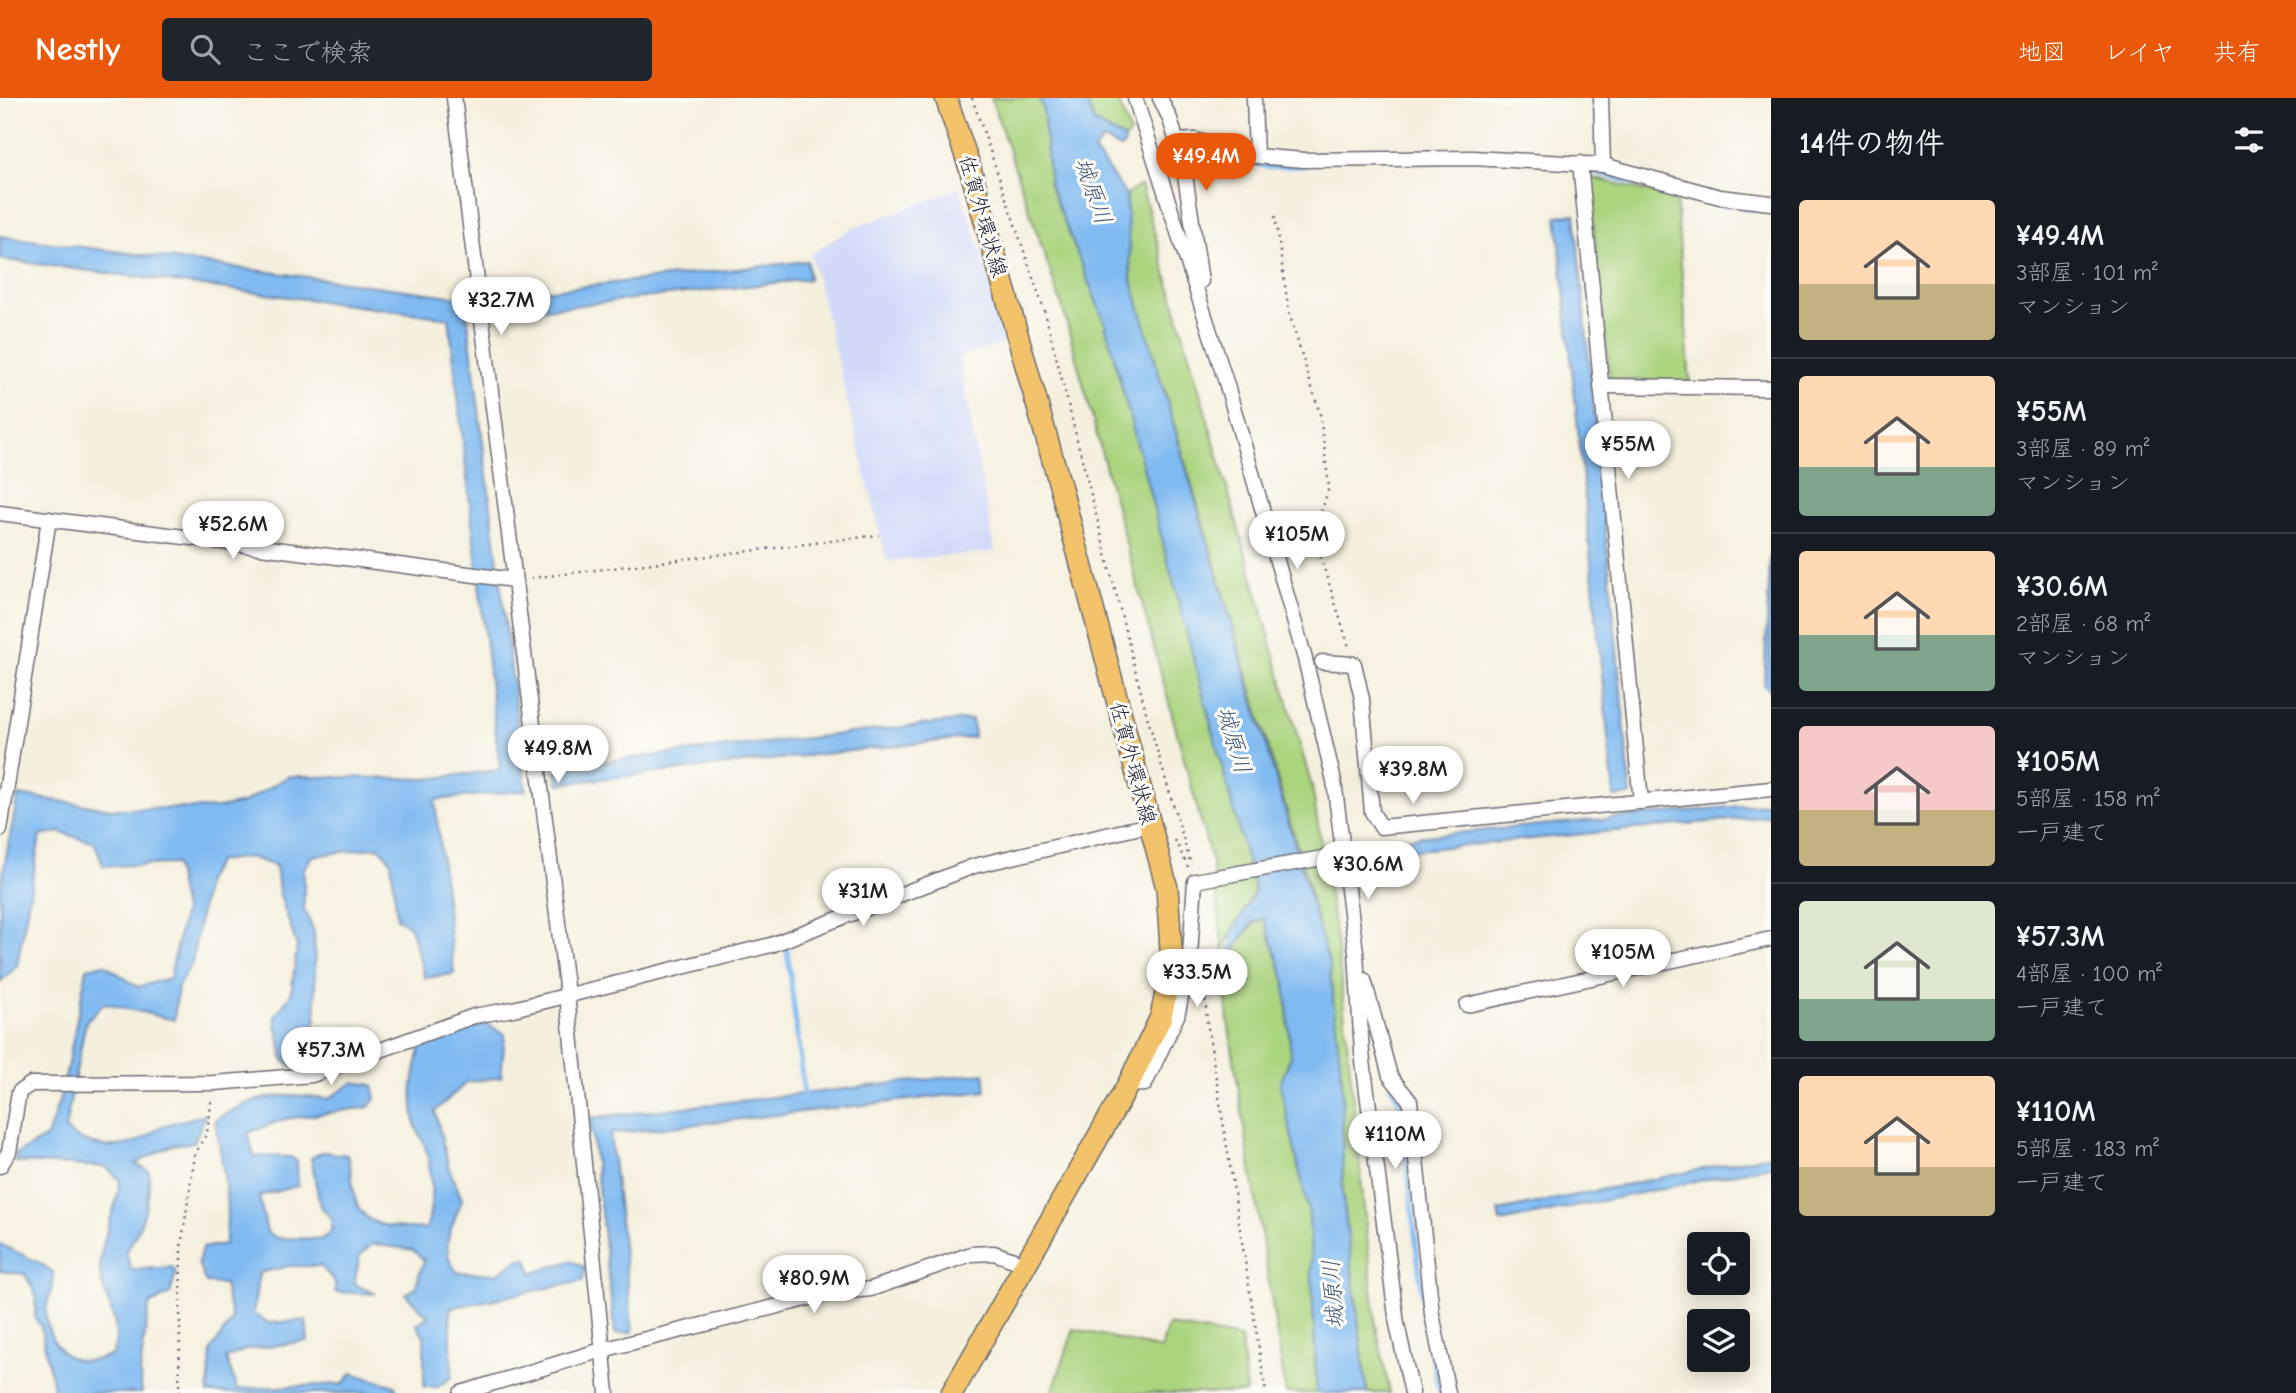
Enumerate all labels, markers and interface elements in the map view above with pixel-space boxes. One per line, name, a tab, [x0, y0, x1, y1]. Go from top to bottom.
search box	[162, 18, 652, 81]
text: Nestly	[35, 30, 120, 68]
icon: search	[186, 30, 224, 68]
text: ここで検索	[242, 38, 373, 68]
text: 地図	[2018, 38, 2066, 66]
text: レイヤ	[2104, 38, 2175, 66]
text: 共有	[2213, 38, 2261, 66]
icon: filters	[2230, 121, 2268, 159]
text: 14件の物件	[1799, 126, 1945, 161]
pin: ¥49.4M	[1149, 134, 1263, 193]
text: ¥49.4M	[1172, 142, 1240, 169]
street label: 佐賀外環状線	[954, 152, 1012, 280]
water label: 城原川	[1069, 154, 1117, 228]
text: ¥49.4M	[2016, 218, 2104, 253]
icon: home	[1855, 228, 1939, 312]
text: 3部屋 · 101 m²	[2016, 259, 2158, 286]
pin: ¥32.7M	[444, 278, 558, 337]
text: ¥32.7M	[467, 286, 535, 313]
text: マンション	[2016, 293, 2130, 320]
text: ¥55M	[2016, 394, 2087, 429]
icon: home	[1855, 404, 1939, 488]
pin: ¥55M	[1587, 422, 1669, 481]
text: ¥55M	[1601, 430, 1655, 457]
text: 3部屋 · 89 m²	[2016, 435, 2150, 462]
text: マンション	[2016, 469, 2130, 496]
pin: ¥52.6M	[176, 502, 290, 561]
text: ¥52.6M	[198, 510, 268, 537]
pin: ¥105M	[1248, 512, 1346, 571]
text: ¥105M	[1265, 520, 1329, 547]
text: ¥30.6M	[2016, 569, 2108, 604]
icon: home	[1855, 579, 1939, 663]
text: 2部屋 · 68 m²	[2016, 610, 2150, 637]
text: マンション	[2016, 644, 2130, 671]
street label: 佐賀外環状線	[1105, 699, 1161, 827]
water label: 城原川	[1212, 703, 1256, 777]
pin: ¥49.8M	[501, 726, 615, 785]
text: ¥49.8M	[524, 734, 592, 761]
text: ¥105M	[2016, 744, 2100, 779]
pin: ¥39.8M	[1356, 746, 1470, 806]
icon: home	[1855, 754, 1939, 838]
text: ¥39.8M	[1378, 755, 1448, 782]
text: 5部屋 · 158 m²	[2016, 785, 2160, 812]
text: 一戸建て	[2016, 819, 2108, 846]
pin: ¥30.6M	[1311, 842, 1425, 901]
text: ¥30.6M	[1333, 850, 1403, 877]
pin: ¥31M	[822, 868, 904, 928]
text: ¥31M	[838, 877, 888, 904]
text: ¥57.3M	[2016, 919, 2105, 954]
icon: home	[1855, 929, 1939, 1013]
pin: ¥105M	[1574, 930, 1672, 989]
text: ¥105M	[1591, 938, 1655, 965]
pin: ¥33.5M	[1140, 950, 1254, 1009]
text: ¥33.5M	[1163, 958, 1231, 985]
text: 4部屋 · 100 m²	[2016, 960, 2162, 987]
text: 一戸建て	[2016, 994, 2108, 1021]
pin: ¥57.3M	[274, 1028, 388, 1087]
text: ¥57.3M	[297, 1036, 365, 1063]
text: ¥110M	[2016, 1094, 2096, 1129]
icon: home	[1855, 1104, 1939, 1188]
pin: ¥110M	[1346, 1112, 1444, 1171]
text: ¥110M	[1364, 1120, 1426, 1147]
text: 5部屋 · 183 m²	[2016, 1135, 2159, 1162]
text: 一戸建て	[2016, 1169, 2108, 1196]
map controls	[1687, 1232, 1750, 1372]
button: locate	[1687, 1232, 1750, 1295]
pin: ¥80.9M	[757, 1256, 871, 1315]
water label: 城原川	[1317, 1259, 1349, 1329]
text: ¥80.9M	[779, 1264, 849, 1291]
button: layers	[1687, 1309, 1750, 1372]

